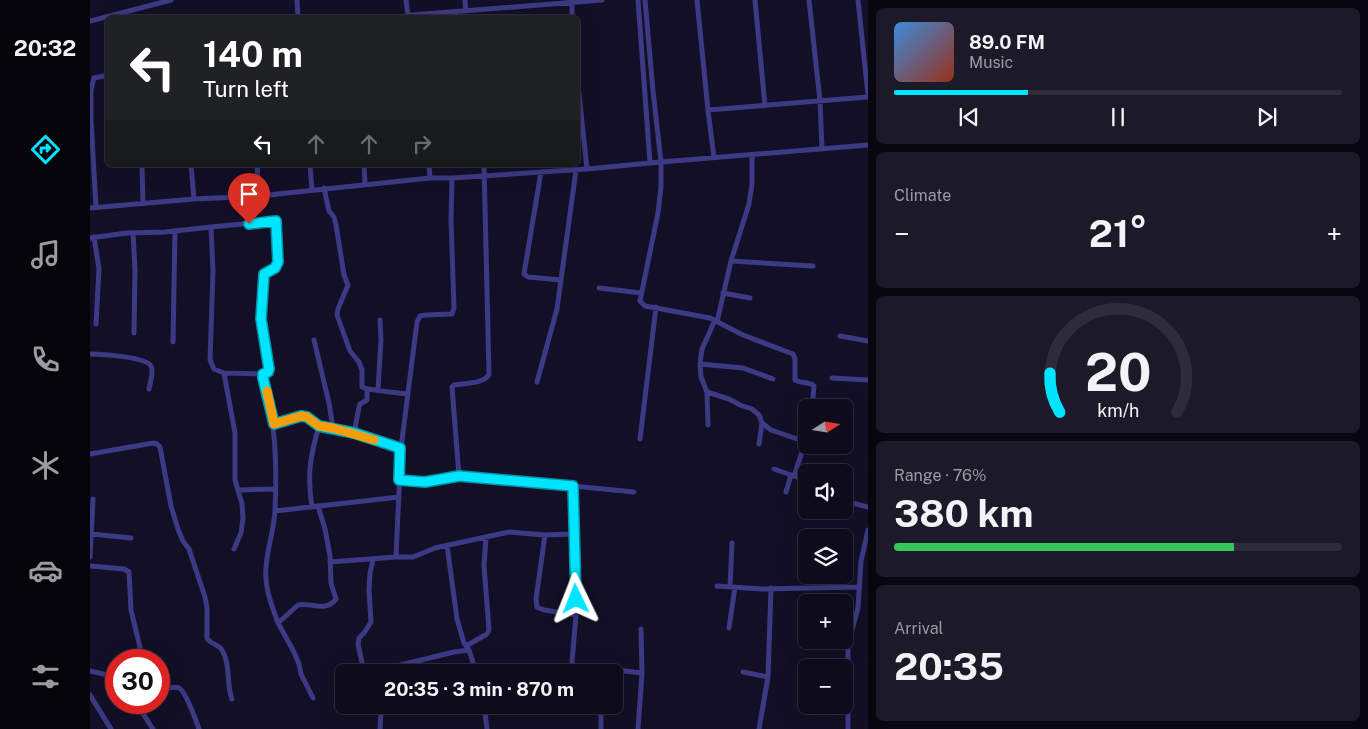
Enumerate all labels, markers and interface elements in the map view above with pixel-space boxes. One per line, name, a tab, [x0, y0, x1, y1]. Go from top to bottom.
text: 89.0 FM	[969, 31, 1045, 53]
text: 140 m	[203, 34, 303, 75]
text: 20:32	[14, 35, 76, 61]
icon: left	[120, 35, 185, 100]
text: Music	[969, 53, 1013, 72]
text: Turn left	[203, 76, 289, 102]
icon: previous	[955, 103, 983, 131]
icon: pause	[1104, 103, 1132, 131]
icon: next	[1253, 103, 1281, 131]
icon: left	[249, 130, 277, 158]
icon: ahead	[302, 130, 330, 158]
icon: ahead	[355, 130, 383, 158]
icon: right	[408, 130, 436, 158]
icon: directions	[28, 132, 63, 167]
pin	[228, 173, 270, 224]
icon: arrive	[235, 180, 263, 208]
text: Climate	[894, 186, 951, 205]
text: 21°	[1089, 211, 1147, 256]
text: −	[894, 217, 910, 250]
text: +	[1326, 217, 1342, 250]
icon: music	[28, 237, 63, 272]
icon: phone	[28, 342, 63, 377]
text: 20	[1085, 342, 1151, 403]
north arrow	[798, 399, 852, 454]
map controls	[798, 399, 853, 714]
text: km/h	[1097, 400, 1139, 421]
icon: climate	[28, 448, 63, 483]
button: sound	[798, 464, 853, 519]
text: Range · 76%	[894, 466, 986, 485]
text: 380 km	[894, 491, 1034, 536]
button: layers	[798, 529, 853, 584]
icon: car	[28, 553, 63, 588]
position arrow	[549, 572, 601, 624]
button: +	[798, 594, 853, 649]
text: Arrival	[894, 619, 943, 638]
text: 20:35	[894, 644, 1004, 689]
speed limit sign: 30	[105, 649, 170, 714]
icon: filters	[28, 659, 63, 694]
button: −	[798, 659, 853, 714]
text: 20:35 · 3 min · 870 m	[384, 678, 574, 700]

